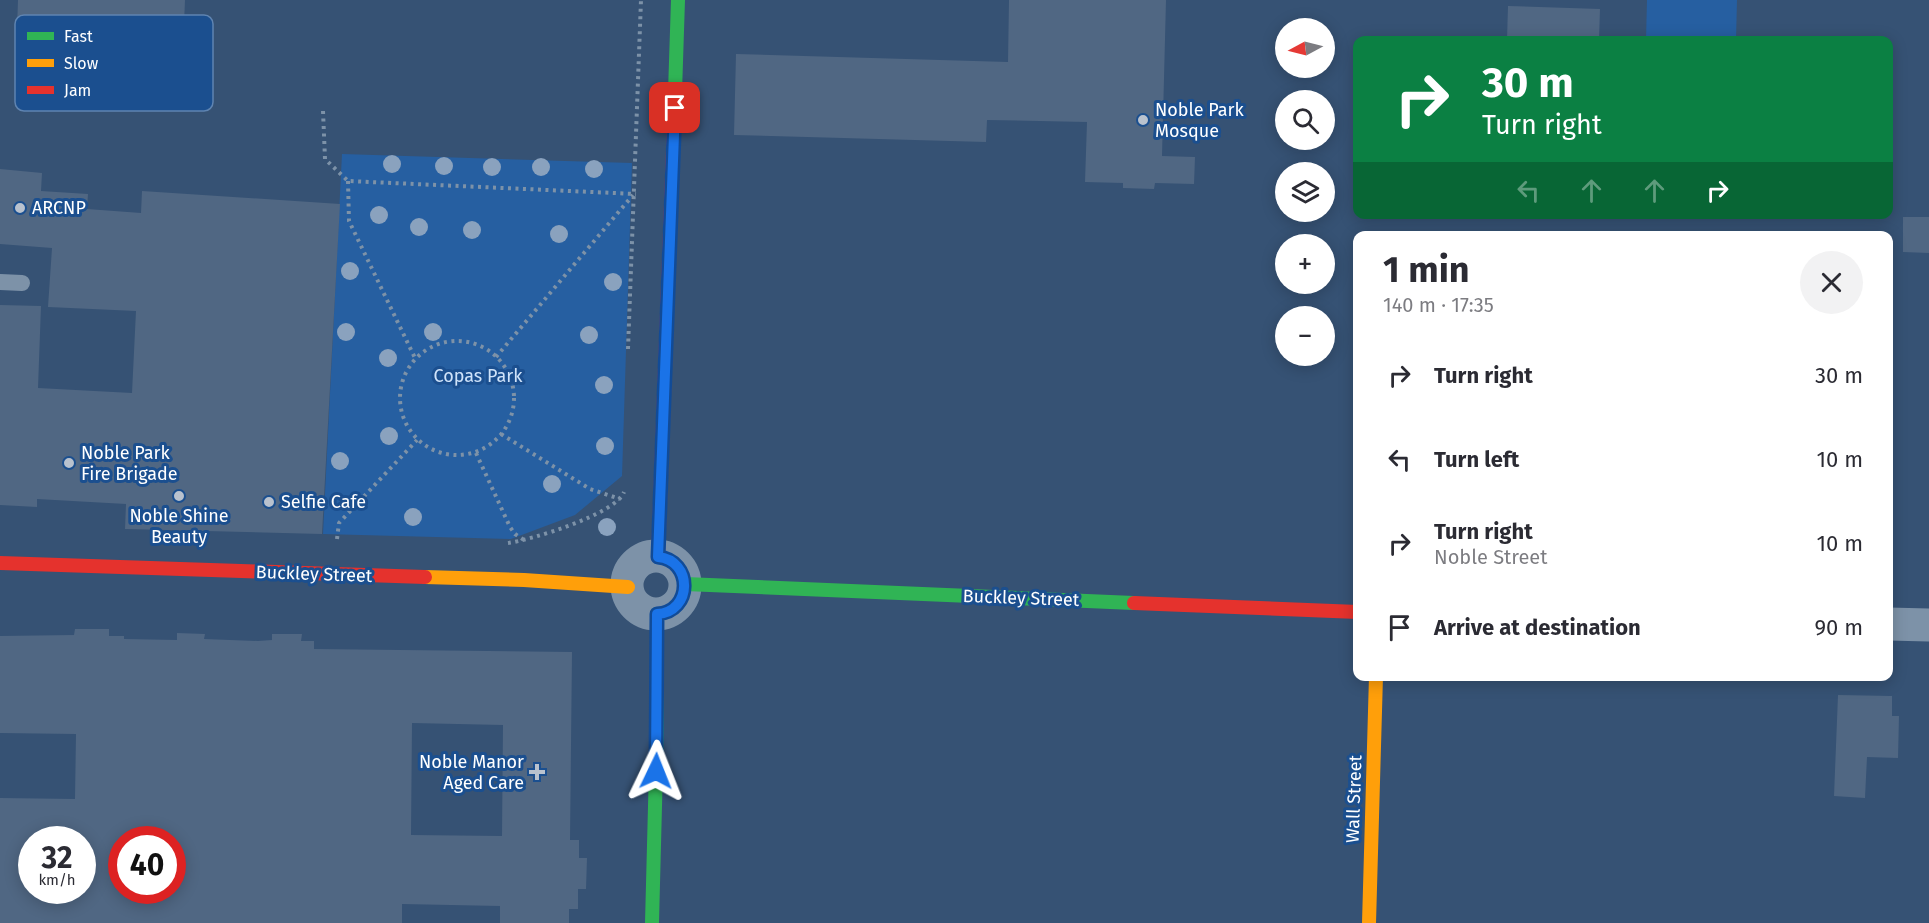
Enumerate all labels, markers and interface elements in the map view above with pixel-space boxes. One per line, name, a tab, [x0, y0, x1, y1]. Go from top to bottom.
legend	[15, 15, 213, 111]
north arrow	[1275, 18, 1335, 78]
map controls	[1275, 18, 1335, 366]
text: Fast	[64, 27, 93, 46]
text: Slow	[64, 54, 99, 73]
text: 30 m	[1482, 58, 1574, 108]
icon: right	[1383, 60, 1461, 138]
text: Jam	[64, 81, 91, 100]
pin	[649, 82, 700, 133]
button: search	[1275, 90, 1335, 150]
icon: arrive	[658, 91, 691, 124]
place label: Noble Park Mosque	[1155, 99, 1244, 142]
text: Turn right	[1482, 109, 1602, 141]
marker: Noble Park Mosque	[1136, 113, 1150, 127]
button: layers	[1275, 162, 1335, 222]
icon: left	[1512, 174, 1545, 207]
icon: ahead	[1575, 174, 1608, 207]
icon: ahead	[1638, 174, 1671, 207]
icon: right	[1701, 174, 1734, 207]
place label: ARCNP	[32, 197, 86, 219]
marker: ARCNP	[13, 201, 27, 215]
button: +	[1275, 234, 1335, 294]
text: 1 min	[1383, 248, 1470, 292]
button: close	[1800, 251, 1863, 314]
text: 140 m · 17:35	[1383, 293, 1494, 317]
button: −	[1275, 306, 1335, 366]
icon: right	[1383, 359, 1416, 392]
text: Turn right	[1434, 362, 1533, 389]
text: 30 m	[1815, 362, 1863, 389]
park label: Copas Park	[434, 365, 523, 387]
place label: Noble Park Fire Brigade	[81, 442, 178, 485]
icon: left	[1383, 443, 1416, 476]
text: Turn left	[1434, 446, 1519, 473]
text: 10 m	[1817, 446, 1863, 473]
marker: Noble Park Fire Brigade	[62, 456, 76, 470]
marker: Noble Shine Beauty	[172, 489, 186, 503]
place label: Selfie Cafe	[281, 491, 366, 513]
marker: Selfie Cafe	[262, 495, 276, 509]
place label: Noble Shine Beauty	[129, 505, 229, 548]
text: Turn right	[1434, 518, 1533, 545]
icon: right	[1383, 527, 1416, 560]
text: 10 m	[1817, 530, 1863, 557]
text: Noble Street	[1434, 545, 1547, 569]
street label: Buckley Street	[255, 561, 373, 587]
street label: Buckley Street	[962, 585, 1080, 611]
icon: arrive	[1383, 611, 1416, 644]
text: Arrive at destination	[1434, 614, 1641, 641]
text: 90 m	[1814, 614, 1863, 641]
position arrow	[624, 739, 688, 803]
place label: Noble Manor Aged Care	[419, 751, 524, 794]
street label: Wall Street	[1341, 754, 1367, 843]
marker: Noble Manor Aged Care	[528, 763, 546, 781]
speed limit sign: 40	[108, 826, 186, 904]
text: 32	[42, 840, 72, 876]
text: km/h	[38, 871, 76, 889]

